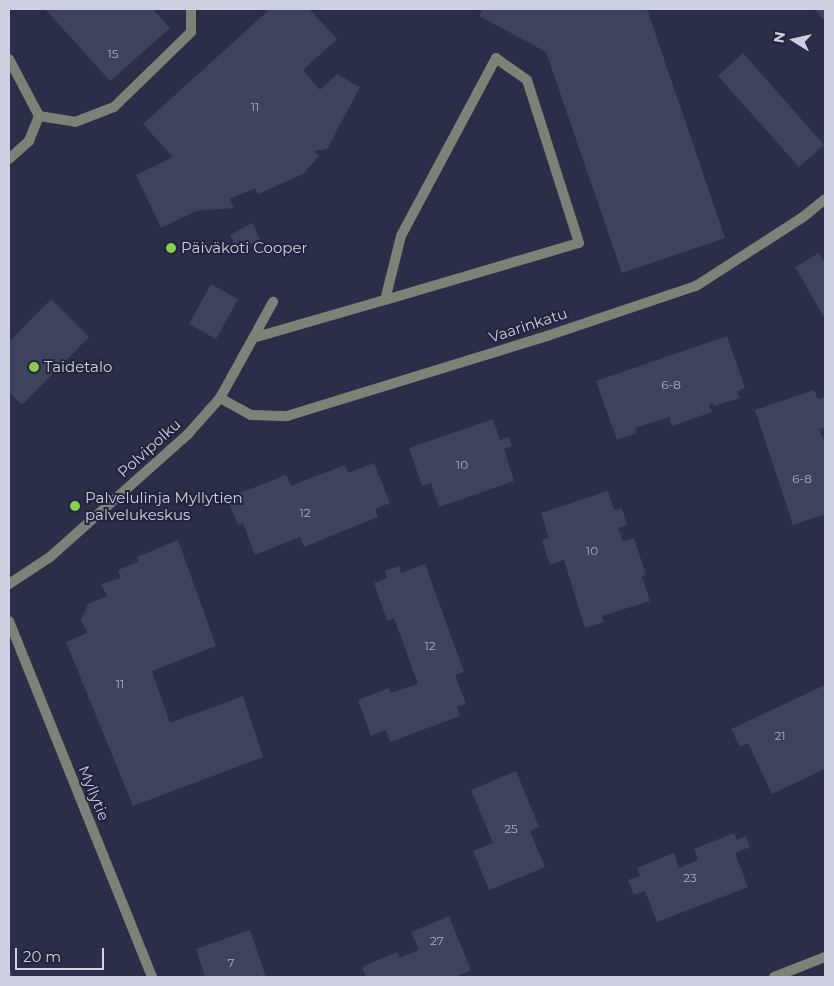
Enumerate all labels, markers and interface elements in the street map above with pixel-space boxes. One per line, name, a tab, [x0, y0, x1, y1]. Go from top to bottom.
north arrow	[769, 15, 819, 65]
text: N	[769, 30, 789, 45]
house number: 15	[107, 47, 119, 61]
house number: 11	[251, 100, 259, 114]
place label: Päiväkoti Cooper	[181, 239, 308, 257]
marker: Päiväkoti Cooper	[165, 242, 177, 254]
street label: Vaarinkatu	[487, 304, 569, 346]
place label: Taidetalo	[44, 358, 112, 376]
marker: Taidetalo	[28, 361, 40, 373]
house number: 6-8	[661, 378, 681, 392]
street label: Polvipolku	[114, 415, 184, 481]
house number: 10	[456, 458, 468, 472]
house number: 6-8	[792, 472, 812, 486]
place label: Palvelulinja Myllytien palvelukeskus	[85, 488, 243, 523]
marker: Palvelulinja Myllytien palvelukeskus	[69, 500, 81, 512]
house number: 12	[299, 506, 311, 520]
house number: 10	[586, 544, 598, 558]
house number: 12	[424, 639, 436, 653]
house number: 11	[116, 677, 124, 691]
house number: 21	[774, 729, 786, 743]
street label: Myllytie	[75, 763, 113, 823]
house number: 25	[504, 822, 518, 836]
house number: 23	[683, 871, 697, 885]
house number: 27	[430, 934, 444, 948]
scale bar	[18, 938, 106, 970]
text: 20 m	[23, 947, 61, 966]
house number: 7	[227, 956, 235, 970]

